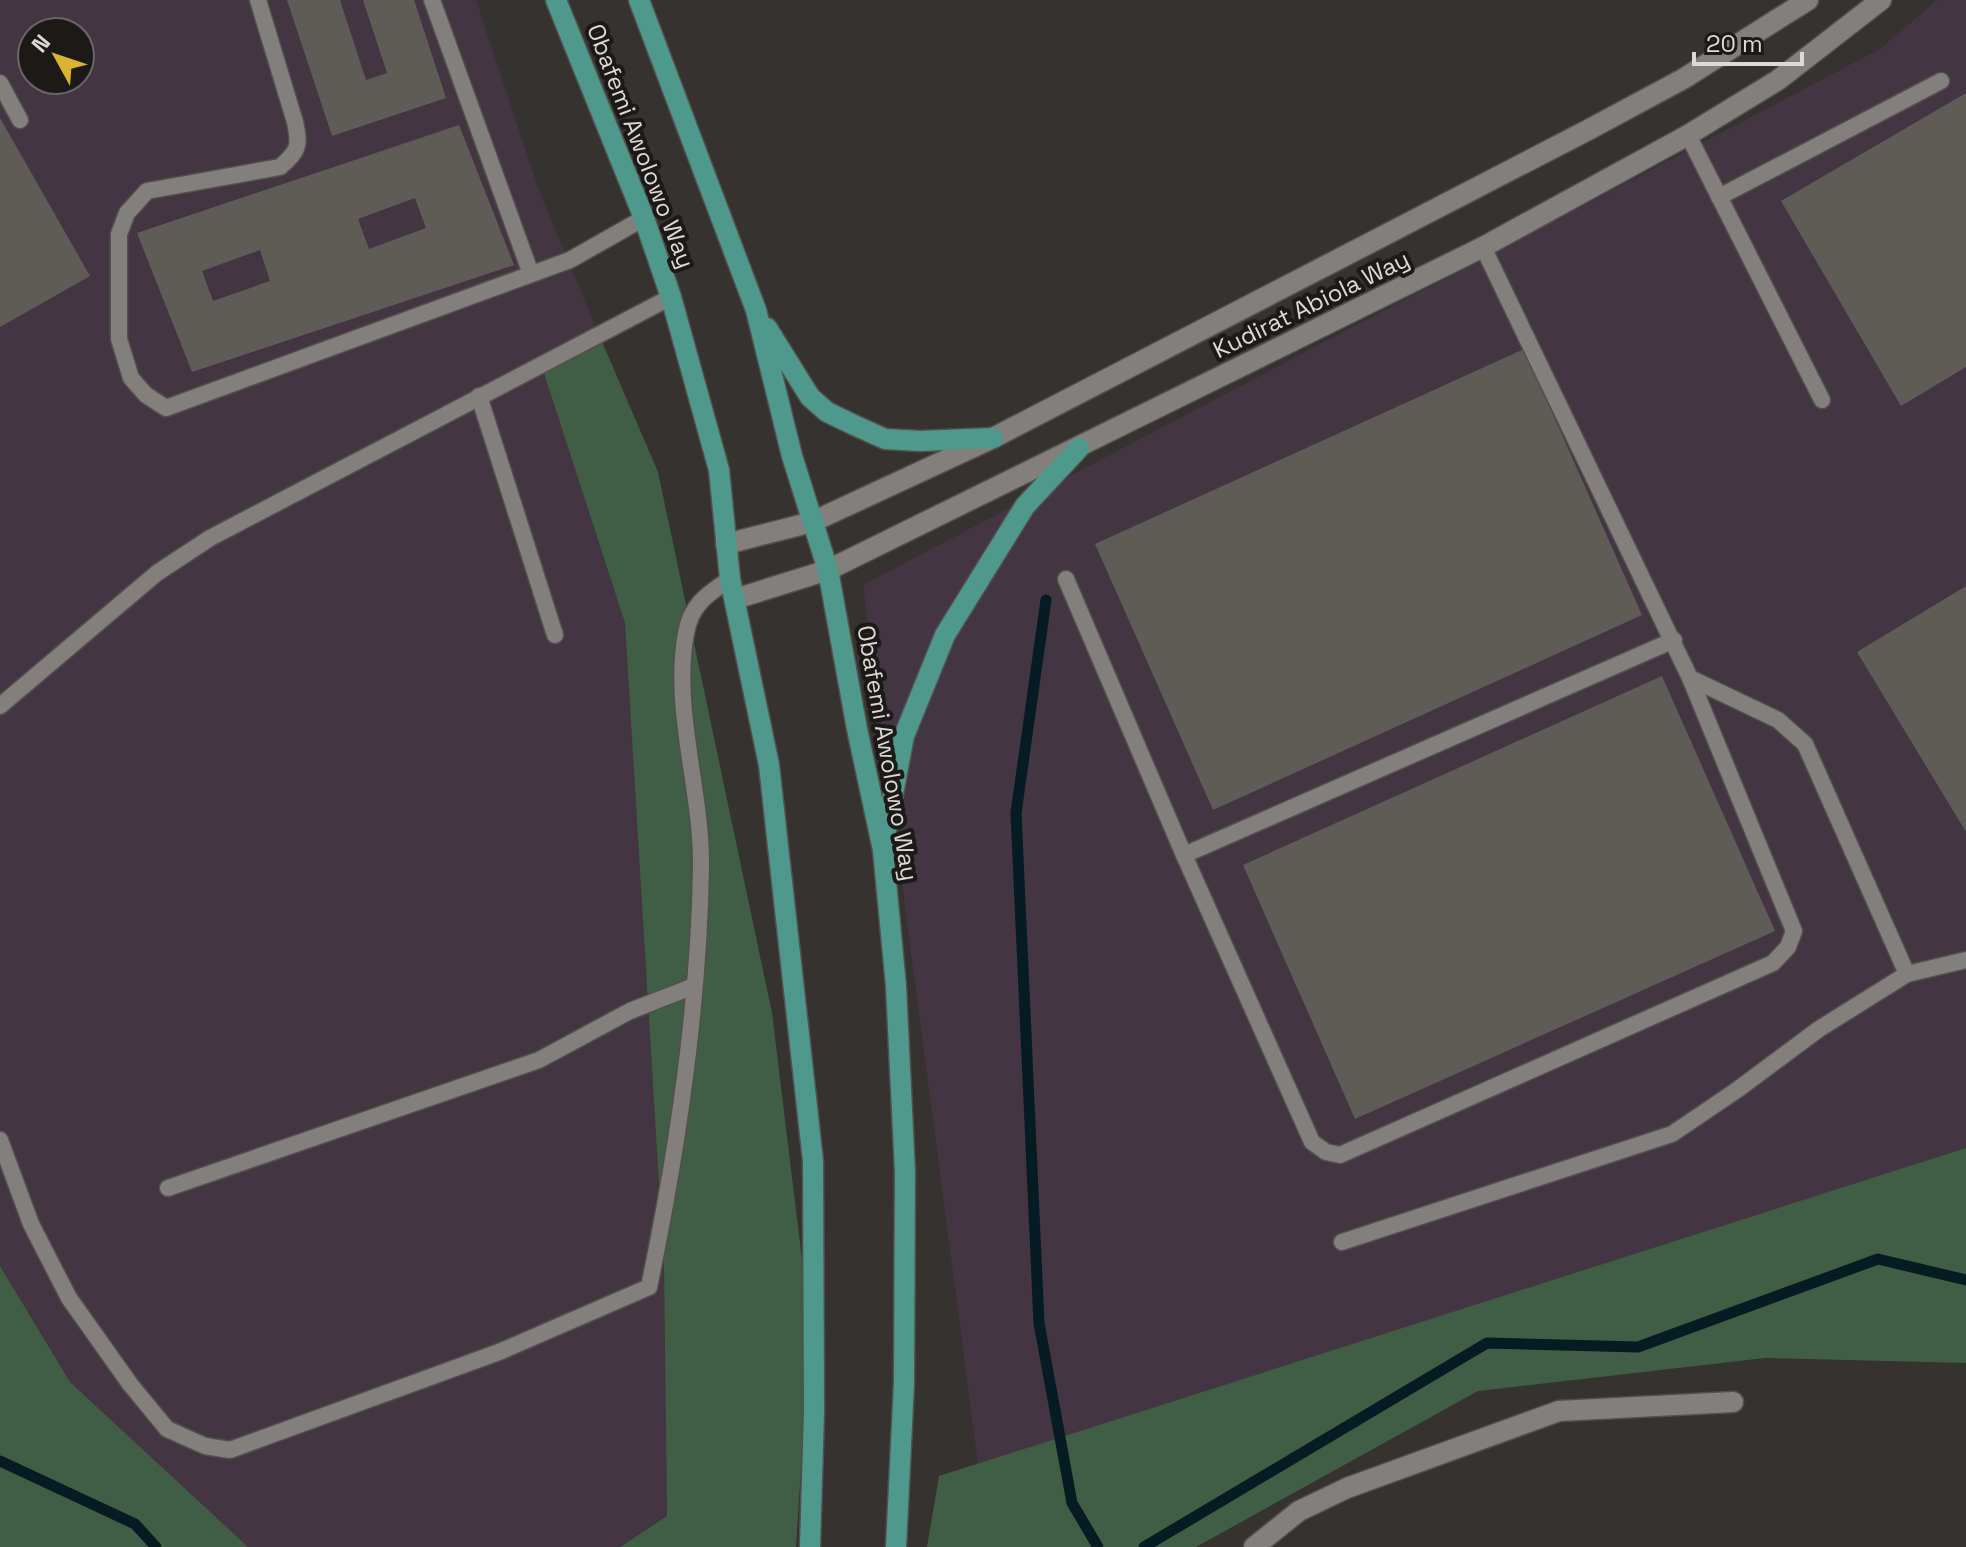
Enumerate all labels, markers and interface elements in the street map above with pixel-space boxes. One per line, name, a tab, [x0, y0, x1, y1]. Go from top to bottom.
north arrow	[16, 16, 96, 96]
scale bar	[1694, 16, 1802, 66]
street label: Obafemi Awolowo Way	[580, 19, 702, 273]
text: N	[25, 28, 56, 58]
text: 20 m	[1706, 28, 1763, 59]
street label: Kudirat Abiola Way	[1208, 243, 1414, 365]
street label: Obafemi Awolowo Way	[850, 623, 926, 883]

